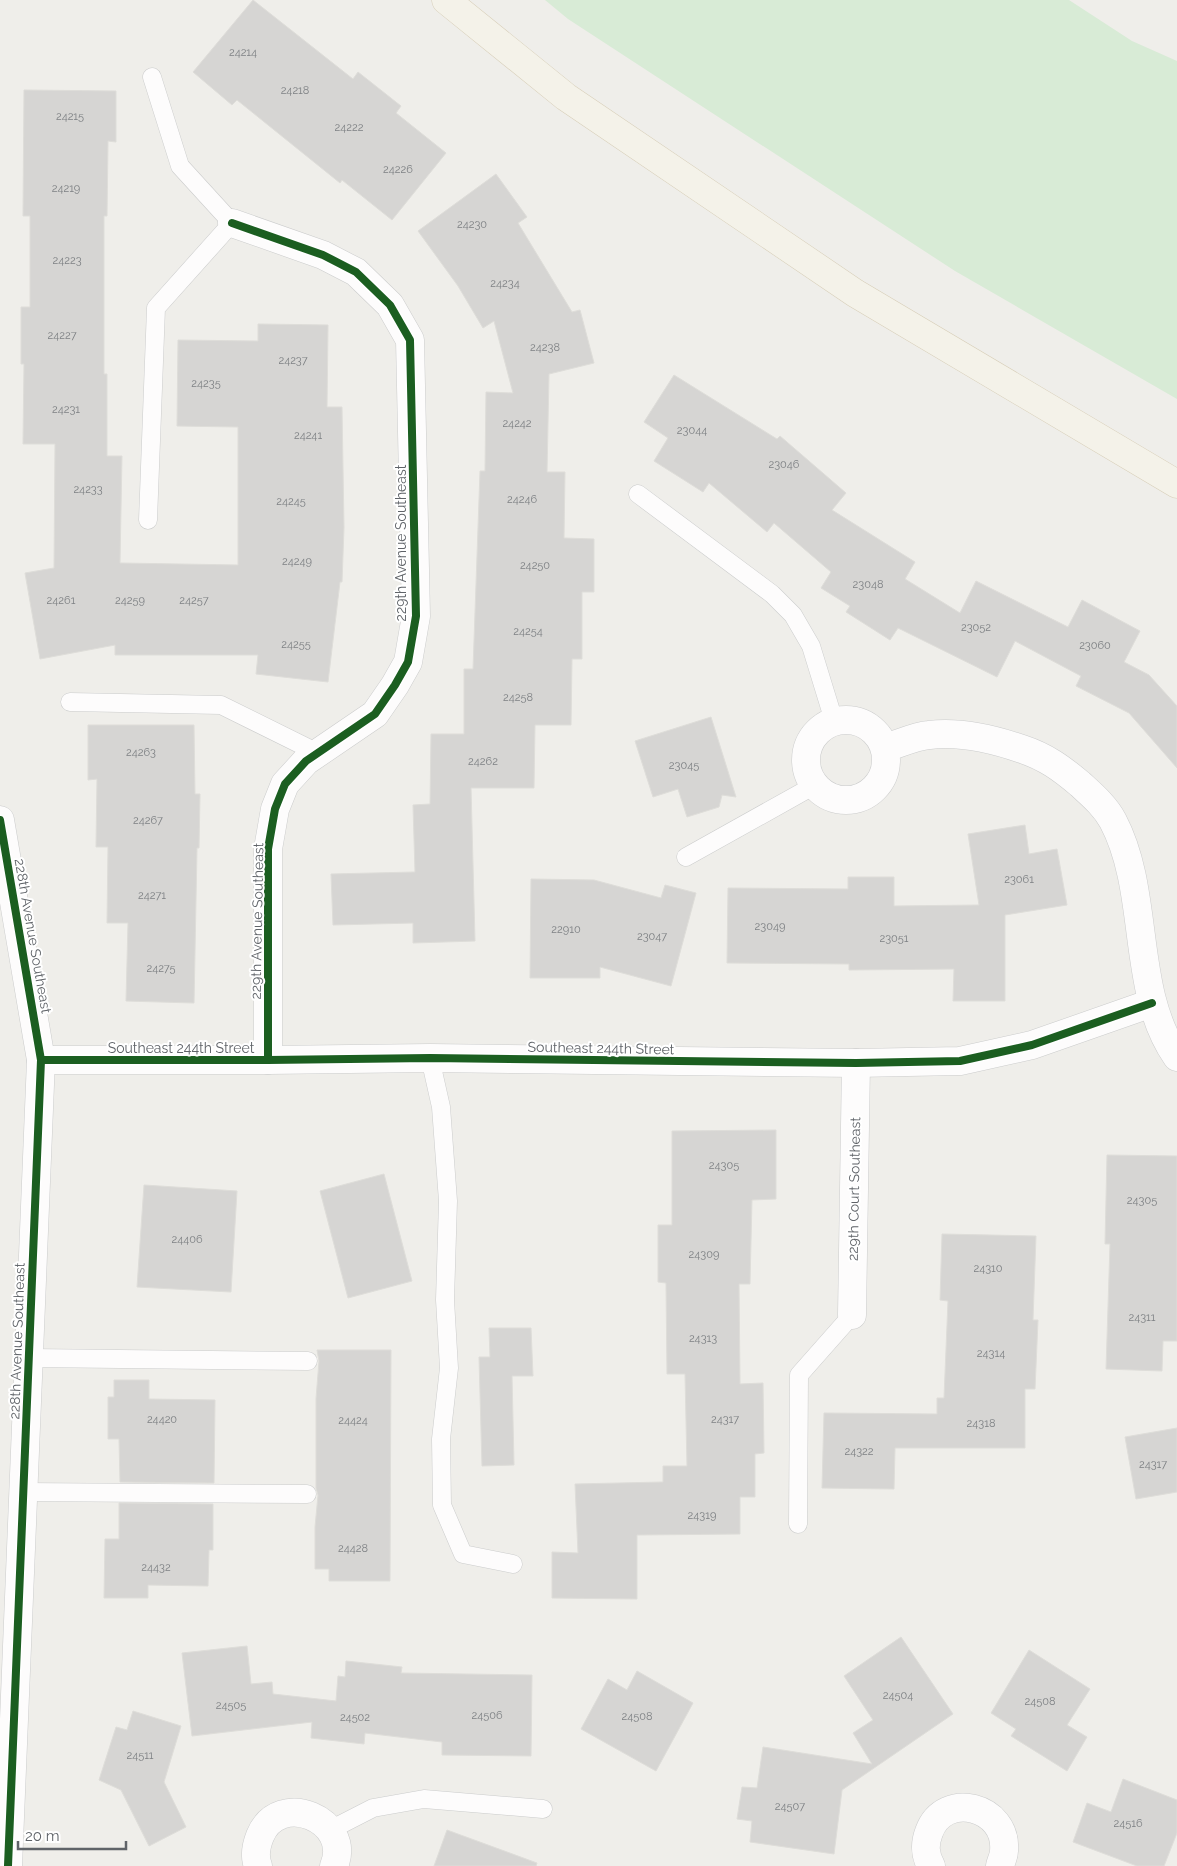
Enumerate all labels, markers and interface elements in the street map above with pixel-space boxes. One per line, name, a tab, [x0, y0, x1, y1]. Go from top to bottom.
house number: 24214	[229, 46, 257, 59]
house number: 24218	[281, 84, 309, 97]
house number: 24215	[56, 110, 84, 123]
house number: 24222	[335, 121, 364, 134]
house number: 24226	[383, 163, 413, 176]
house number: 24219	[52, 182, 80, 195]
house number: 24230	[457, 218, 487, 231]
house number: 24223	[52, 254, 82, 267]
house number: 24234	[490, 277, 520, 290]
house number: 24227	[47, 329, 77, 342]
house number: 24238	[530, 341, 560, 354]
house number: 24237	[278, 354, 308, 367]
house number: 24235	[191, 377, 221, 390]
house number: 24231	[52, 403, 80, 416]
house number: 24242	[502, 417, 532, 430]
house number: 23044	[677, 424, 707, 437]
house number: 24241	[294, 429, 322, 442]
house number: 23046	[769, 458, 800, 471]
street label: 229th Avenue Southeast	[393, 464, 409, 621]
house number: 24233	[73, 483, 103, 496]
house number: 24246	[507, 493, 537, 506]
house number: 24245	[276, 495, 306, 508]
house number: 24249	[282, 555, 312, 568]
house number: 24250	[520, 559, 550, 572]
house number: 23048	[853, 578, 883, 591]
house number: 24261	[47, 594, 76, 607]
house number: 24259	[115, 594, 145, 607]
house number: 24257	[179, 594, 209, 607]
house number: 23052	[961, 621, 991, 634]
house number: 24254	[513, 625, 543, 638]
house number: 24255	[281, 638, 311, 651]
house number: 23060	[1079, 639, 1111, 652]
house number: 24258	[503, 691, 533, 704]
house number: 24263	[126, 746, 156, 759]
house number: 24262	[468, 755, 498, 768]
house number: 23045	[669, 759, 699, 772]
house number: 24267	[133, 814, 163, 827]
street label: 229th Avenue Southeast	[248, 842, 266, 1000]
street label: 228th Avenue Southeast	[12, 857, 55, 1015]
house number: 23061	[1004, 873, 1034, 886]
house number: 24271	[138, 889, 166, 902]
house number: 23049	[755, 920, 785, 933]
house number: 22910	[551, 923, 581, 936]
house number: 23047	[637, 930, 667, 943]
house number: 23051	[879, 932, 909, 945]
house number: 24275	[146, 962, 176, 975]
street label: Southeast 244th Street	[528, 1039, 675, 1057]
street label: Southeast 244th Street	[108, 1040, 255, 1056]
street label: 229th Court Southeast	[845, 1117, 863, 1261]
house number: 24305	[709, 1159, 739, 1172]
house number: 24305	[1127, 1194, 1157, 1207]
house number: 24406	[171, 1233, 203, 1246]
house number: 24309	[689, 1248, 719, 1261]
street label: 228th Avenue Southeast	[6, 1262, 28, 1420]
house number: 24310	[973, 1262, 1003, 1275]
house number: 24311	[1128, 1311, 1156, 1324]
house number: 24313	[689, 1332, 717, 1345]
house number: 24314	[977, 1347, 1005, 1360]
house number: 24420	[147, 1413, 177, 1426]
house number: 24317	[711, 1413, 739, 1426]
house number: 24424	[338, 1414, 368, 1427]
house number: 24318	[967, 1417, 995, 1430]
house number: 24322	[844, 1445, 874, 1458]
house number: 24317	[1139, 1458, 1167, 1471]
house number: 24319	[688, 1509, 716, 1522]
house number: 24428	[338, 1542, 368, 1555]
house number: 24432	[141, 1561, 171, 1574]
house number: 24504	[883, 1689, 913, 1702]
house number: 24508	[1025, 1695, 1056, 1708]
house number: 24505	[216, 1699, 246, 1712]
house number: 24506	[471, 1709, 503, 1722]
house number: 24508	[622, 1710, 653, 1723]
house number: 24502	[340, 1711, 370, 1724]
house number: 24511	[126, 1749, 154, 1762]
house number: 24507	[775, 1800, 805, 1813]
house number: 24516	[1113, 1817, 1143, 1830]
scale bar	[18, 1818, 125, 1850]
text: 20 m	[25, 1827, 60, 1845]

